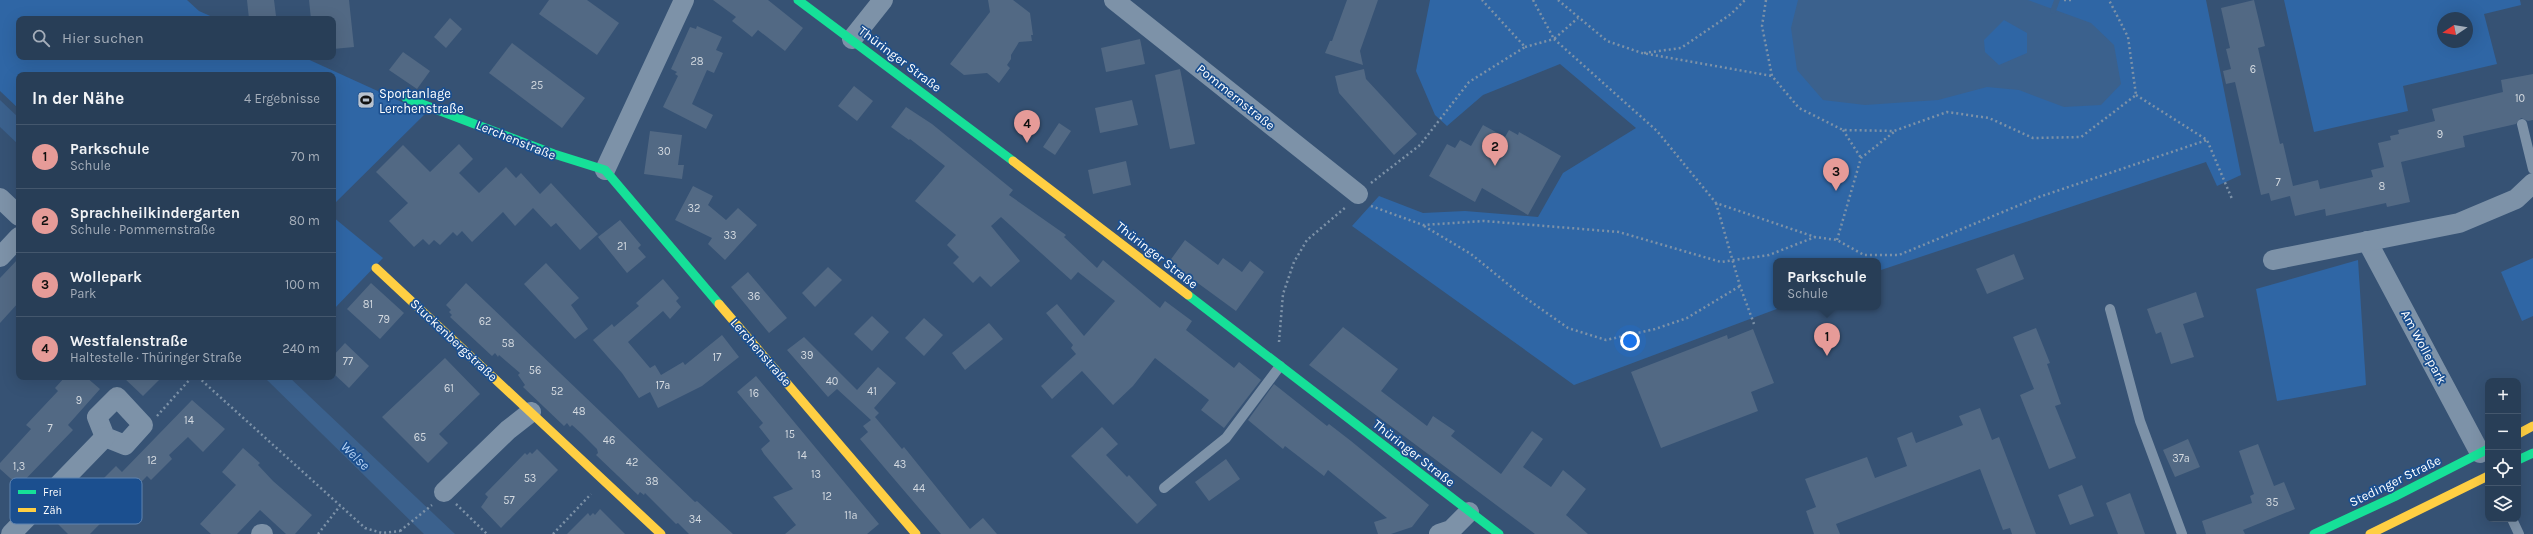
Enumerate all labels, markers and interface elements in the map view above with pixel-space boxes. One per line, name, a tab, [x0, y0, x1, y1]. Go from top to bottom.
north arrow	[2437, 12, 2473, 48]
search box	[16, 16, 336, 60]
street label: Thüringer Straße	[856, 23, 945, 95]
icon: search	[30, 27, 52, 49]
text: Hier suchen	[62, 29, 144, 47]
house number: 28	[690, 55, 704, 68]
street label: Pommernstraße	[1194, 61, 1278, 133]
house number: 6	[2250, 63, 2256, 76]
house number: 25	[531, 79, 543, 92]
place label: Sportanlage Lerchenstraße	[379, 86, 464, 116]
text: In der Nähe	[32, 88, 124, 108]
sports icon: Sportanlage Lerchenstraße	[356, 90, 376, 110]
text: 4 Ergebnisse	[244, 91, 320, 106]
house number: 10	[2515, 92, 2525, 105]
pin: 4	[1014, 110, 1040, 143]
street label: Lerchenstraße	[474, 117, 558, 163]
house number: 9	[2437, 128, 2443, 141]
pin: 2	[1482, 133, 1508, 166]
text: Parkschule	[70, 140, 149, 158]
house number: 30	[657, 145, 671, 158]
text: 1	[43, 149, 47, 164]
text: 70 m	[291, 149, 320, 164]
text: Schule	[70, 158, 111, 173]
pin: 3	[1823, 158, 1849, 191]
house number: 7	[2275, 176, 2281, 189]
house number: 8	[2379, 180, 2386, 193]
house number: 32	[688, 202, 700, 215]
text: Sprachheilkindergarten	[70, 204, 240, 222]
text: 2	[41, 213, 49, 228]
text: 80 m	[289, 213, 320, 228]
street label: Thüringer Straße	[1113, 218, 1201, 292]
text: Schule · Pommernstraße	[70, 222, 215, 237]
house number: 33	[724, 229, 737, 242]
house number: 21	[617, 240, 627, 253]
popup	[1773, 258, 1881, 310]
text: Wollepark	[70, 268, 142, 286]
text: Parkschule	[1787, 268, 1867, 286]
text: 3	[41, 277, 49, 292]
text: 100 m	[285, 277, 320, 292]
text: Park	[70, 286, 96, 301]
text: Schule	[1787, 286, 1828, 301]
house number: 36	[748, 290, 760, 303]
street label: Stuckenbergstraße	[407, 296, 501, 384]
house number: 81	[363, 298, 373, 311]
street label: Am Wollepark	[2398, 307, 2450, 387]
house number: 79	[378, 313, 390, 326]
house number: 62	[479, 315, 491, 328]
street label: Lerchenstraße	[728, 315, 795, 389]
pin: 1	[1814, 323, 1840, 356]
your location	[1620, 331, 1640, 351]
text: Westfalenstraße	[70, 332, 188, 350]
house number: 58	[502, 337, 515, 350]
text: 4	[41, 341, 49, 356]
text: 240 m	[282, 341, 320, 356]
house number: 39	[801, 349, 813, 362]
text: Haltestelle · Thüringer Straße	[70, 350, 242, 365]
house number: 17	[713, 351, 721, 364]
house number: 77	[343, 355, 353, 368]
house number: 56	[529, 364, 541, 377]
house number: 40	[826, 375, 838, 388]
map controls	[2485, 378, 2521, 522]
button: +	[2485, 378, 2521, 414]
house number: 17a	[656, 379, 670, 392]
house number: 61	[444, 382, 454, 395]
house number: 52	[551, 385, 563, 398]
house number: 41	[867, 385, 877, 398]
house number: 16	[749, 387, 759, 400]
house number: 9	[76, 394, 82, 407]
house number: 48	[573, 405, 586, 418]
house number: 14	[184, 414, 194, 427]
button: −	[2485, 414, 2521, 450]
street label: Thüringer Straße	[1370, 416, 1458, 490]
house number: 7	[47, 422, 53, 435]
house number: 15	[785, 428, 795, 441]
house number: 65	[414, 431, 426, 444]
house number: 46	[603, 434, 615, 447]
water label: Welse	[337, 438, 373, 474]
house number: 14	[797, 449, 807, 462]
button: locate	[2485, 450, 2521, 486]
house number: 37a	[2172, 452, 2190, 465]
street label: Stedinger Straße	[2347, 452, 2443, 510]
house number: 12	[147, 454, 157, 467]
house number: 42	[626, 456, 638, 469]
house number: 43	[894, 458, 906, 471]
house number: 1,3	[13, 460, 25, 473]
house number: 13	[811, 468, 821, 481]
house number: 53	[524, 472, 536, 485]
house number: 38	[645, 475, 659, 488]
legend	[10, 478, 142, 524]
house number: 44	[913, 482, 925, 495]
text: Frei	[43, 486, 62, 499]
button: layers	[2485, 486, 2521, 522]
house number: 12	[822, 490, 832, 503]
house number: 57	[503, 494, 515, 507]
house number: 35	[2266, 496, 2278, 509]
text: Zäh	[43, 504, 62, 517]
house number: 11a	[844, 509, 858, 522]
house number: 34	[689, 513, 701, 526]

